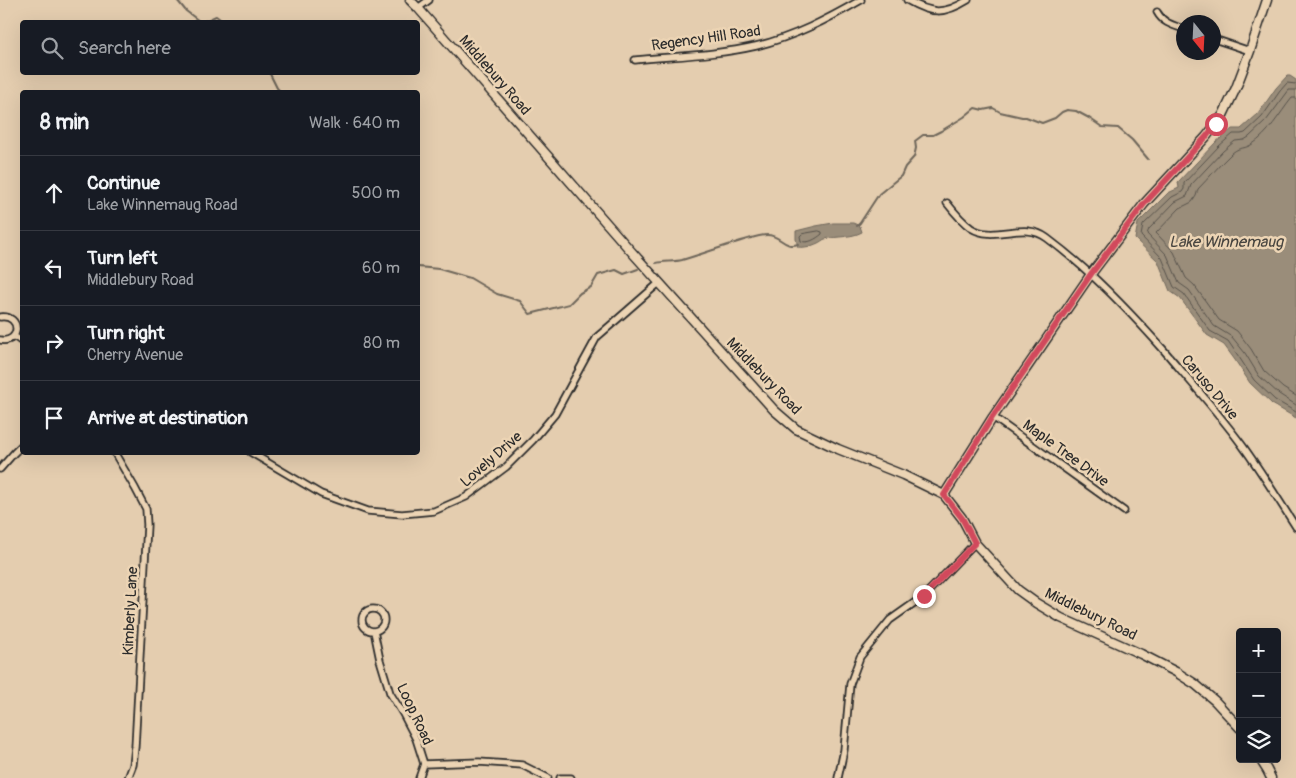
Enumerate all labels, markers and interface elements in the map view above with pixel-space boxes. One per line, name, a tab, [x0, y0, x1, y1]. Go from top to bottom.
north arrow	[1176, 15, 1221, 60]
search box	[20, 20, 420, 75]
street label: Regency Hill Road	[650, 21, 762, 56]
street label: Middlebury Road	[455, 31, 535, 119]
icon: search	[38, 34, 66, 62]
text: Search here	[78, 36, 171, 60]
text: 8 min	[40, 109, 89, 136]
text: Walk · 640 m	[309, 113, 400, 133]
route start	[1205, 113, 1228, 136]
text: Continue	[87, 171, 160, 195]
icon: ahead	[40, 179, 68, 207]
text: 500 m	[352, 183, 400, 203]
text: Lake Winnemaug Road	[87, 195, 238, 215]
water label: Lake Winnemaug	[1169, 232, 1285, 252]
text: Turn left	[87, 246, 157, 270]
icon: left	[40, 254, 68, 282]
text: 60 m	[362, 258, 400, 278]
text: Middlebury Road	[87, 270, 194, 290]
text: Turn right	[87, 321, 165, 345]
icon: right	[40, 329, 68, 357]
text: 80 m	[363, 333, 400, 353]
street label: Middlebury Road	[722, 334, 805, 419]
text: Cherry Avenue	[87, 345, 183, 365]
street label: Caruso Drive	[1177, 351, 1243, 424]
icon: arrive	[40, 404, 68, 432]
text: Arrive at destination	[87, 406, 248, 430]
street label: Maple Tree Drive	[1019, 416, 1113, 491]
street label: Lovely Drive	[456, 427, 527, 491]
street label: Kimberly Lane	[119, 566, 142, 656]
street label: Middlebury Road	[1042, 584, 1140, 645]
route end	[913, 585, 936, 608]
map controls	[1236, 628, 1281, 763]
button: +	[1236, 628, 1281, 673]
button: −	[1236, 673, 1281, 718]
street label: Loop Road	[392, 680, 437, 748]
button: layers	[1236, 718, 1281, 763]

